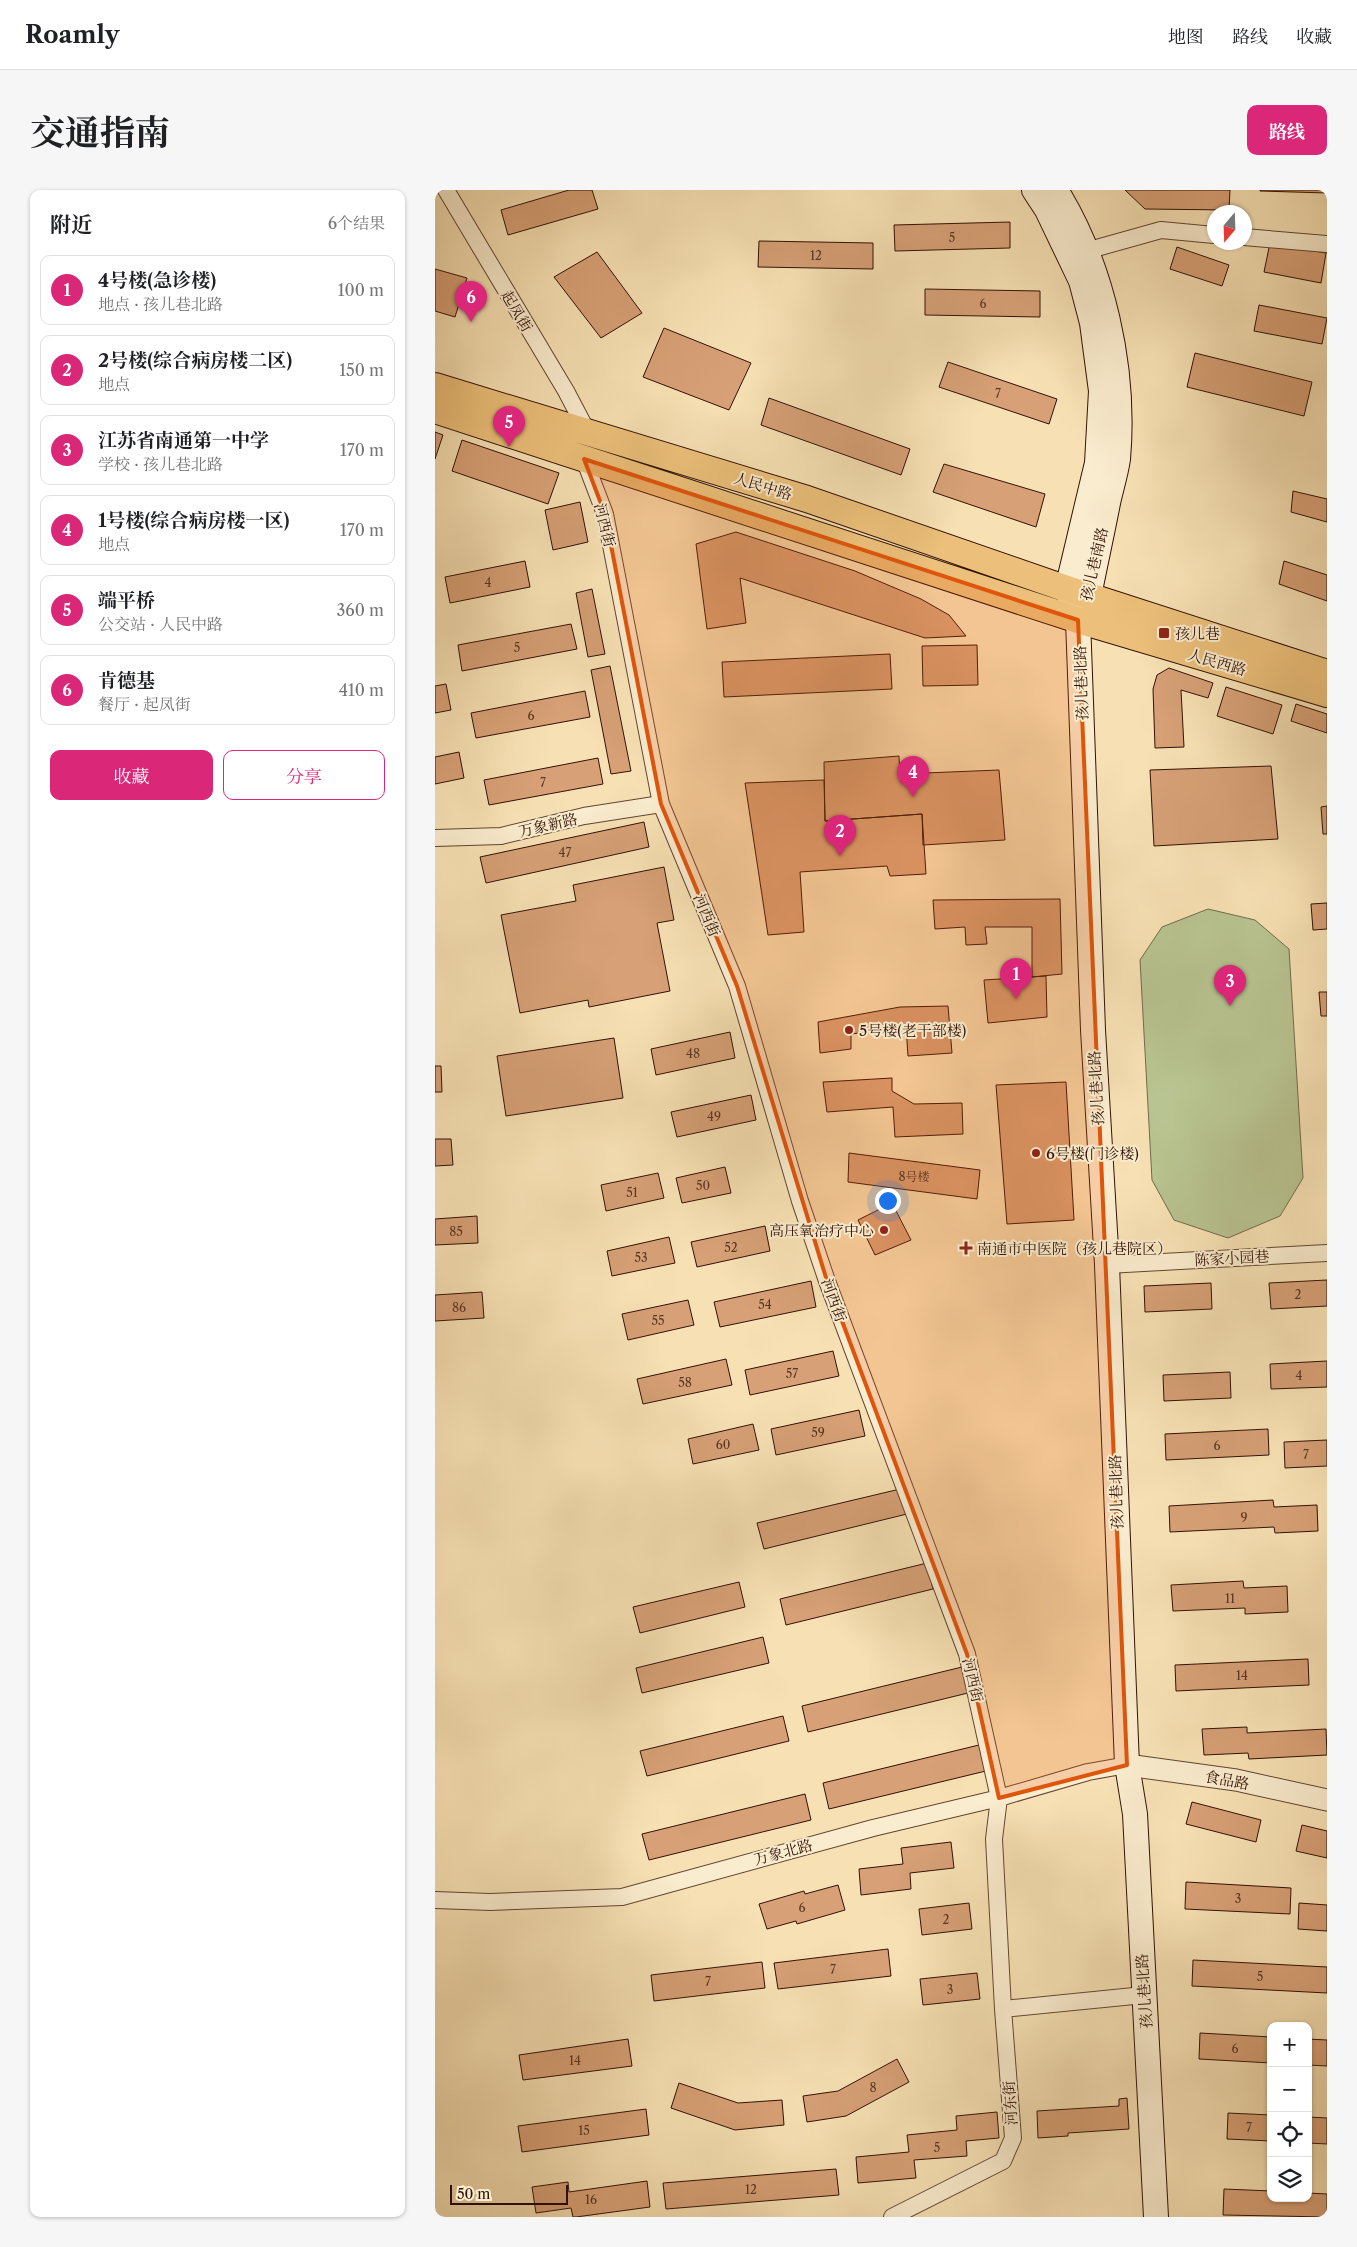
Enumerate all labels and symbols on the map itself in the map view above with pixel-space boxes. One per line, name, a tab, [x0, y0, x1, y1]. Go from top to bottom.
north arrow	[1207, 205, 1252, 250]
house number: 5	[949, 230, 955, 245]
house number: 12	[810, 248, 822, 263]
pin: 6	[455, 281, 487, 322]
street label: 起凤街	[497, 287, 537, 335]
house number: 6	[979, 296, 987, 311]
house number: 7	[995, 386, 1001, 401]
pin: 5	[493, 406, 525, 447]
street label: 人民中路	[732, 468, 794, 504]
street label: 河西街	[590, 501, 620, 549]
street label: 孩儿巷南路	[1076, 525, 1112, 603]
house number: 4	[485, 575, 492, 590]
place label: 孩儿巷	[1175, 624, 1220, 643]
marker: 孩儿巷	[1157, 626, 1171, 640]
house number: 5	[514, 640, 520, 655]
street label: 孩儿巷北路	[1070, 645, 1092, 721]
street label: 人民西路	[1186, 645, 1248, 679]
house number: 6	[527, 708, 535, 723]
pin: 4	[897, 756, 929, 797]
house number: 7	[540, 775, 546, 790]
street label: 万象新路	[517, 809, 579, 841]
pin: 2	[824, 815, 856, 856]
house number: 47	[559, 845, 572, 860]
street label: 河西街	[689, 891, 725, 939]
pin: 1	[1000, 958, 1032, 999]
pin: 3	[1214, 965, 1246, 1006]
place label: 5号楼(老干部楼)	[859, 1021, 966, 1040]
marker: 5号楼(老干部楼)	[843, 1024, 855, 1036]
house number: 48	[686, 1046, 700, 1061]
street label: 孩儿巷北路	[1085, 1050, 1107, 1126]
house number: 49	[707, 1109, 721, 1124]
place label: 6号楼(门诊楼)	[1046, 1144, 1139, 1163]
marker: 6号楼(门诊楼)	[1030, 1147, 1042, 1159]
house number: 8号楼	[898, 1169, 930, 1184]
house number: 50	[696, 1178, 710, 1193]
house number: 51	[626, 1185, 638, 1200]
your location	[875, 1188, 901, 1214]
place label: 高压氧治疗中心	[769, 1221, 874, 1240]
house number: 85	[449, 1224, 463, 1239]
marker: 高压氧治疗中心	[878, 1224, 890, 1236]
place label: 南通市中医院（孩儿巷院区）	[977, 1239, 1172, 1258]
house number: 52	[724, 1240, 738, 1255]
marker: 南通市中医院（孩儿巷院区）	[959, 1241, 973, 1255]
street label: 陈家小园巷	[1194, 1247, 1270, 1269]
house number: 53	[634, 1250, 648, 1265]
street label: 河西街	[817, 1276, 851, 1324]
house number: 2	[1295, 1287, 1302, 1302]
house number: 54	[758, 1297, 772, 1312]
house number: 86	[452, 1300, 466, 1315]
house number: 55	[651, 1313, 665, 1328]
house number: 57	[786, 1366, 798, 1381]
house number: 4	[1296, 1368, 1303, 1383]
house number: 58	[678, 1375, 692, 1390]
house number: 59	[811, 1425, 825, 1440]
house number: 60	[716, 1437, 730, 1452]
house number: 6	[1213, 1438, 1221, 1453]
house number: 7	[1303, 1447, 1309, 1462]
street label: 孩儿巷北路	[1105, 1454, 1127, 1530]
house number: 9	[1240, 1510, 1248, 1525]
house number: 11	[1225, 1591, 1235, 1606]
street label: 河西街	[959, 1656, 987, 1704]
house number: 14	[1236, 1668, 1248, 1683]
street label: 食品路	[1203, 1767, 1251, 1793]
street label: 万象北路	[752, 1835, 814, 1869]
house number: 3	[1235, 1891, 1241, 1906]
house number: 6	[798, 1900, 806, 1915]
house number: 2	[943, 1912, 950, 1927]
street label: 孩儿巷北路	[1132, 1953, 1156, 2029]
house number: 7	[830, 1962, 836, 1977]
house number: 5	[1257, 1969, 1263, 1984]
house number: 7	[705, 1974, 711, 1989]
house number: 3	[947, 1982, 953, 1997]
house number: 6	[1231, 2041, 1239, 2056]
house number: 14	[569, 2053, 581, 2068]
house number: 8	[869, 2080, 877, 2095]
street label: 河东街	[999, 2080, 1021, 2126]
house number: 7	[1246, 2120, 1252, 2135]
house number: 15	[578, 2123, 590, 2138]
house number: 5	[934, 2140, 940, 2155]
scale bar	[450, 2182, 567, 2205]
house number: 12	[745, 2182, 757, 2197]
house number: 16	[585, 2192, 597, 2207]

